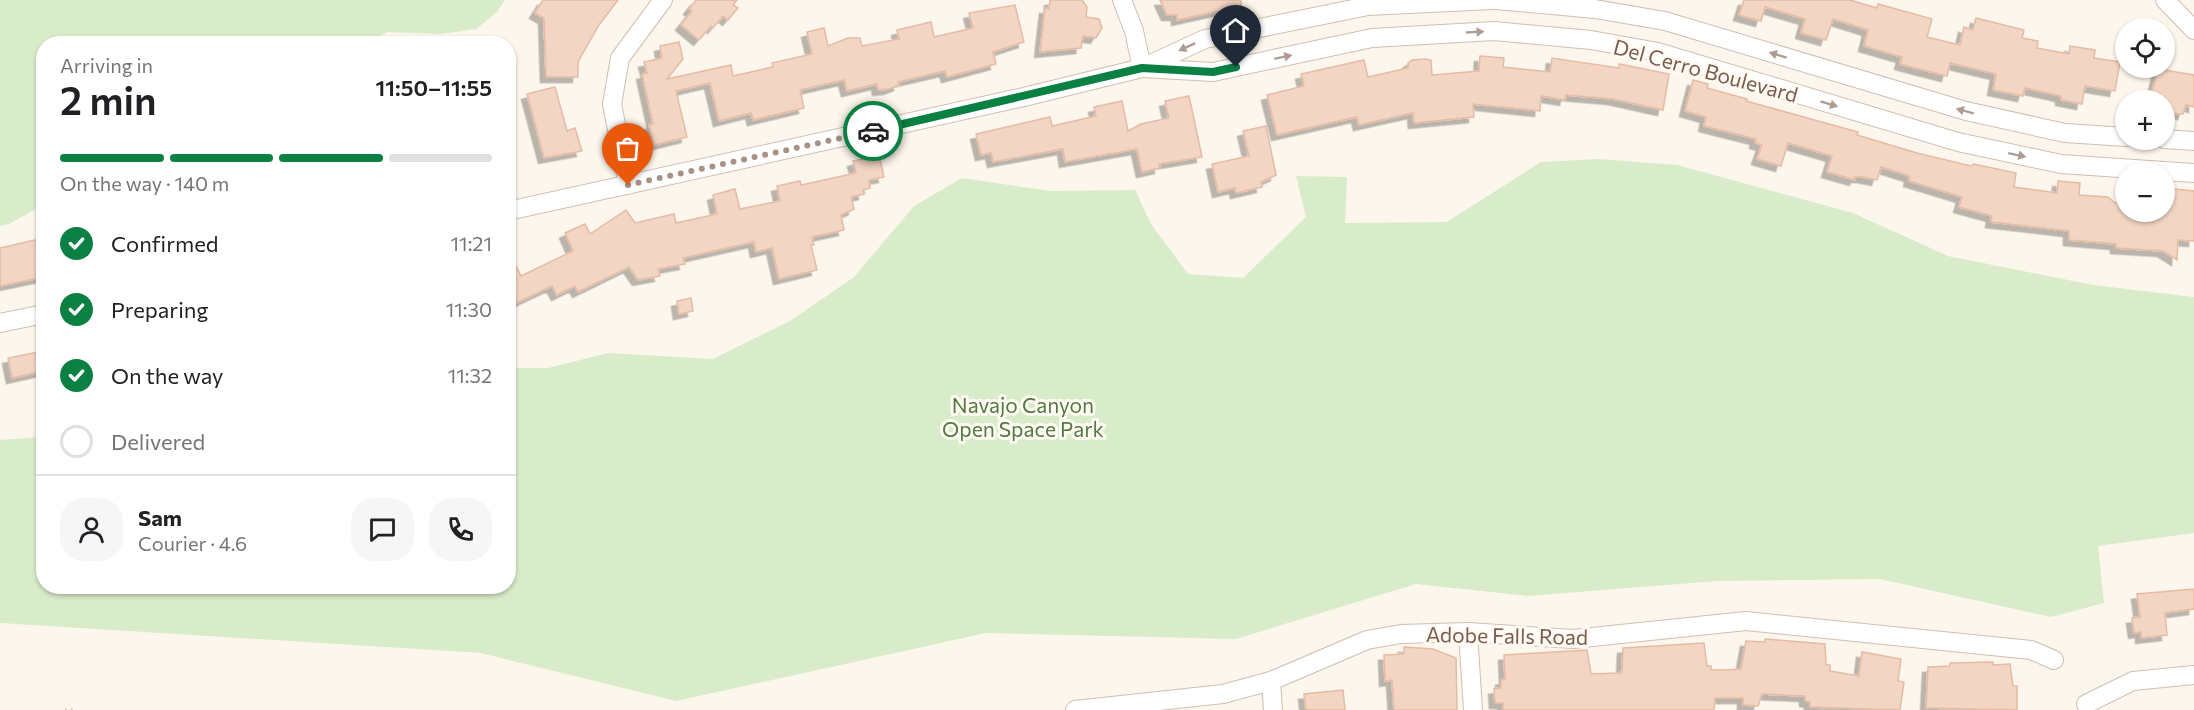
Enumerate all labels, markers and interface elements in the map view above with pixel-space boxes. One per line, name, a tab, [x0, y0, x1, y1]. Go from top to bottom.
pin	[1210, 5, 1261, 67]
icon: home	[1219, 14, 1252, 47]
map controls	[2115, 18, 2175, 222]
button: locate	[2115, 18, 2175, 78]
one-way arrow	[1466, 28, 1485, 37]
street label: Del Cerro Boulevard	[1611, 33, 1801, 107]
one-way arrow	[1178, 42, 1196, 52]
one-way arrow	[1769, 50, 1787, 59]
one-way arrow	[1273, 52, 1292, 61]
text: Arriving in	[60, 53, 153, 77]
text: 11:50–11:55	[376, 74, 492, 101]
text: 2 min	[60, 75, 157, 123]
button: +	[2115, 90, 2175, 150]
one-way arrow	[1820, 99, 1838, 109]
courier	[843, 101, 903, 161]
one-way arrow	[1955, 105, 1974, 115]
icon: car	[857, 115, 890, 148]
pin	[602, 123, 653, 185]
icon: bag	[611, 132, 644, 165]
one-way arrow	[2008, 151, 2027, 160]
button: −	[2115, 162, 2175, 222]
text: On the way · 140 m	[60, 171, 229, 195]
icon: check	[60, 227, 93, 260]
text: Confirmed	[111, 230, 218, 257]
text: 11:21	[451, 231, 492, 255]
icon: check	[60, 293, 93, 326]
text: Preparing	[111, 296, 208, 323]
text: 11:30	[446, 297, 492, 321]
icon: check	[60, 359, 93, 392]
text: On the way	[111, 362, 223, 389]
text: 11:32	[448, 363, 492, 387]
park label: Navajo Canyon Open Space Park	[942, 392, 1104, 441]
text: Delivered	[111, 428, 205, 455]
button: person	[60, 498, 123, 561]
button: chat	[351, 498, 414, 561]
button: phone	[429, 498, 492, 561]
text: Sam	[138, 504, 182, 531]
text: Courier · 4.6	[138, 531, 247, 555]
street label: Adobe Falls Road	[1426, 621, 1588, 649]

